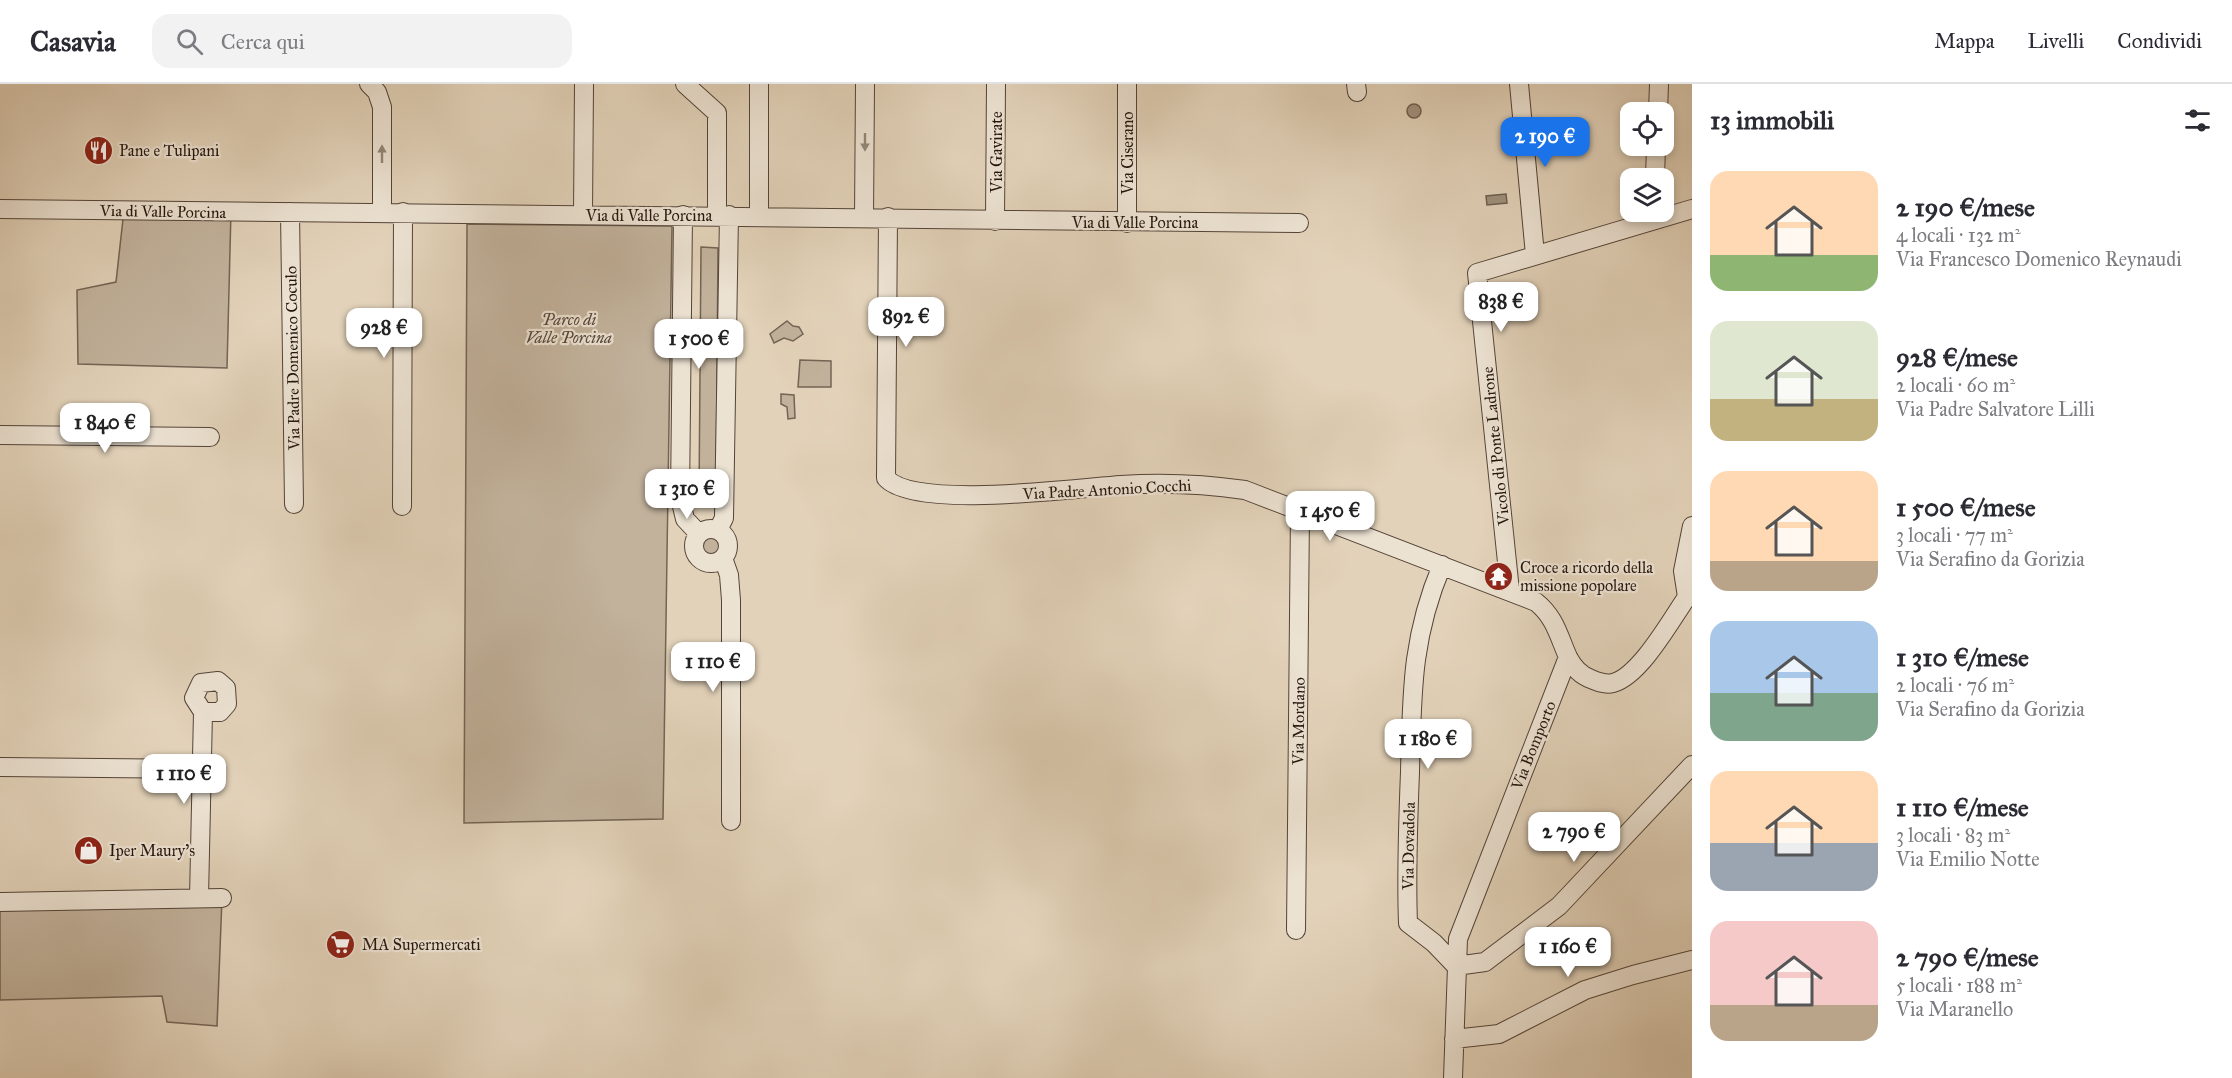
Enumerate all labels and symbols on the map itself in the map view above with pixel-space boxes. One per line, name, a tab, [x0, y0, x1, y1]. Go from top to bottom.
street label: Via Gavirate	[987, 111, 1006, 194]
street label: Via Ciserano	[1118, 111, 1137, 196]
pin: 2 190 €	[1490, 117, 1600, 168]
one-way arrow	[860, 133, 870, 152]
restaurant icon: Pane e Tulipani	[82, 134, 114, 166]
place label: Pane e Tulipani	[119, 141, 220, 160]
one-way arrow	[377, 144, 387, 163]
street label: Via di Valle Porcina	[99, 201, 227, 222]
street label: Via di Valle Porcina	[585, 206, 712, 225]
street label: Via di Valle Porcina	[1071, 213, 1198, 232]
street label: Via Padre Domenico Coculo	[281, 266, 304, 451]
pin: 838 €	[1459, 282, 1543, 333]
pin: 892 €	[864, 297, 948, 348]
pin: 928 €	[342, 308, 426, 359]
park label: Parco di Valle Porcina	[526, 310, 612, 347]
pin: 1 500 €	[644, 319, 754, 370]
street label: Vicolo di Ponte Ladrone	[1478, 365, 1513, 527]
pin: 1 840 €	[50, 403, 160, 454]
pin: 1 310 €	[632, 469, 742, 520]
street label: Via Padre Antonio Cocchi	[1021, 476, 1193, 503]
pin: 1 450 €	[1275, 491, 1385, 542]
place label: Croce a ricordo della missione popolare	[1520, 558, 1653, 595]
temple icon: Croce a ricordo della missione popolare	[1483, 560, 1515, 592]
pin: 1 110 €	[658, 642, 768, 693]
street label: Via Mordano	[1288, 677, 1309, 766]
street label: Via Bomporto	[1507, 698, 1560, 793]
pin: 1 180 €	[1373, 719, 1483, 770]
pin: 1 110 €	[129, 754, 239, 805]
street label: Via Dovadola	[1398, 802, 1419, 891]
pin: 2 790 €	[1519, 812, 1629, 863]
shop icon: Iper Maury's	[72, 834, 104, 866]
place label: Iper Maury's	[109, 841, 195, 860]
pin: 1 160 €	[1513, 927, 1623, 978]
supermarket icon: MA Supermercati	[325, 928, 357, 960]
place label: MA Supermercati	[362, 935, 481, 954]

